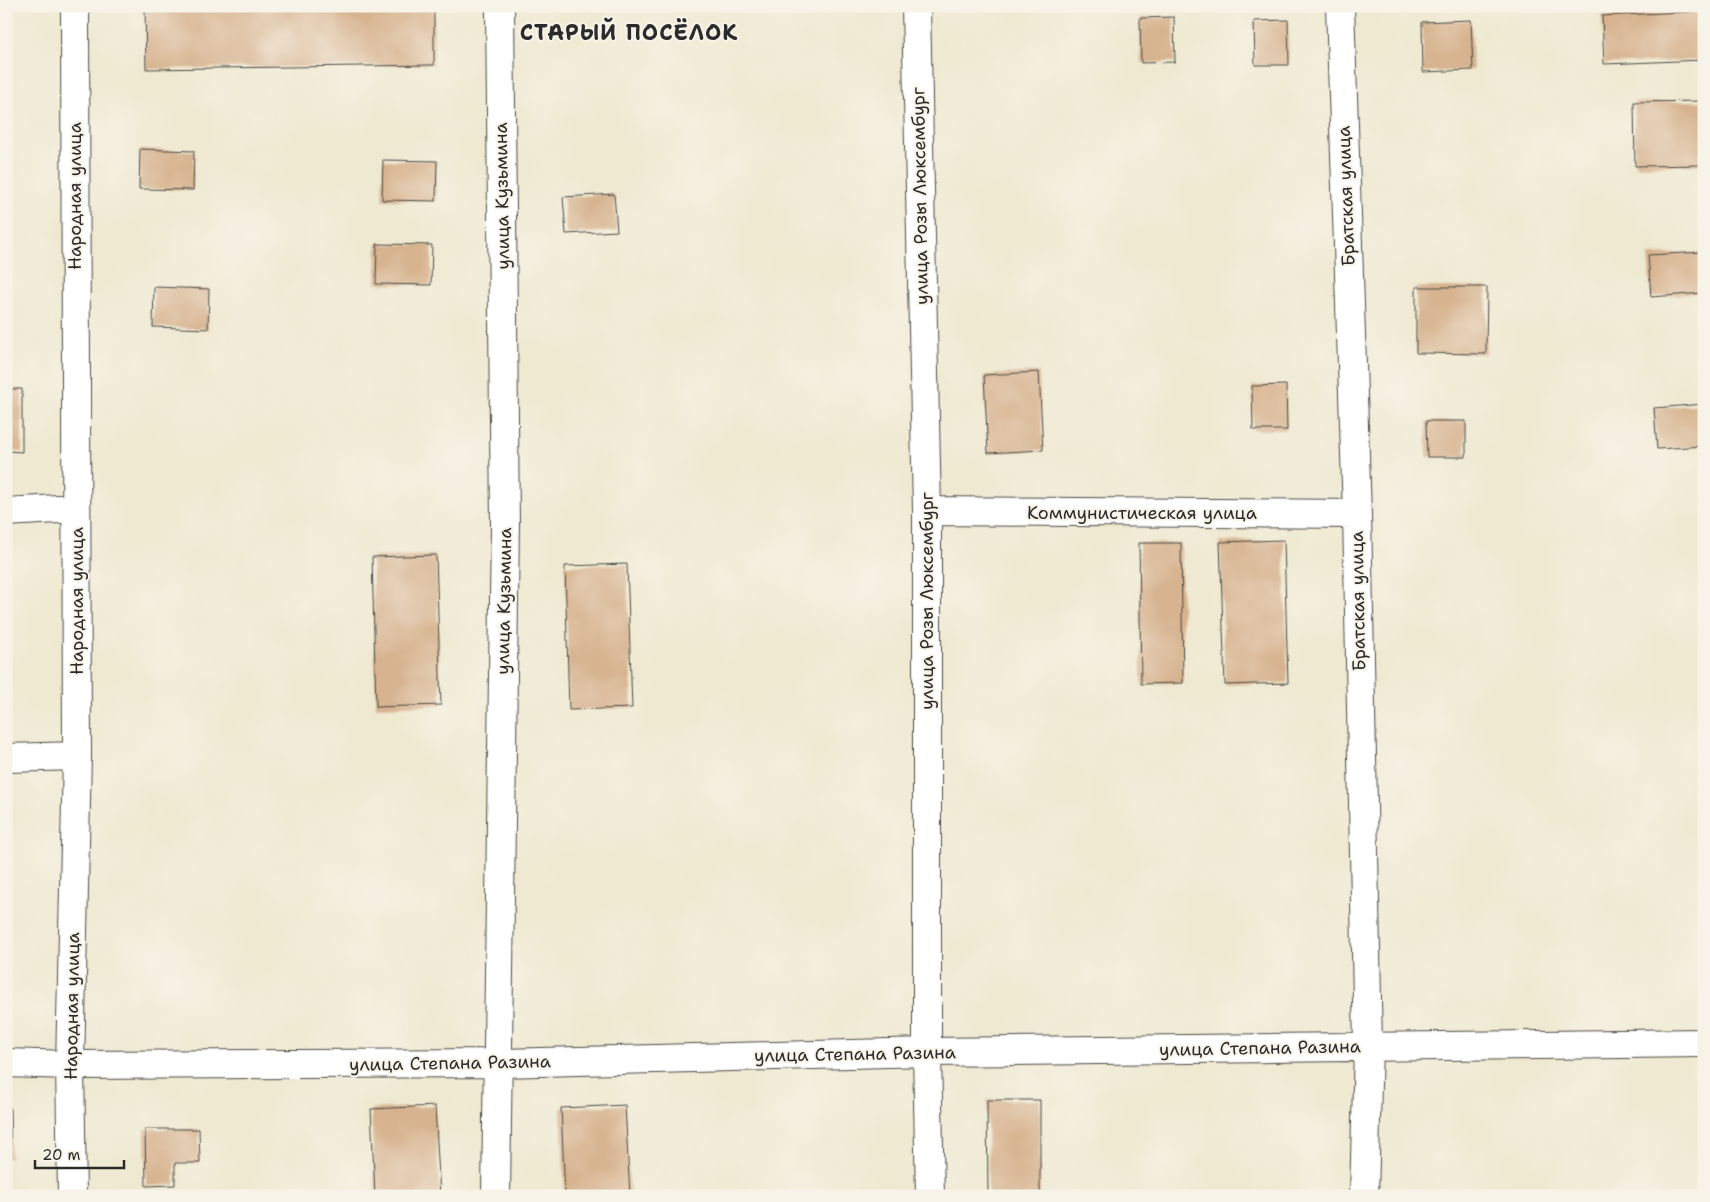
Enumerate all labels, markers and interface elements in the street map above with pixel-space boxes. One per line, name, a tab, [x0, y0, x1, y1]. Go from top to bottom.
district label: СТАРЫЙ ПОСЁЛОК	[520, 17, 738, 47]
street label: улица Розы Люксембург	[906, 87, 934, 305]
street label: Народная улица	[63, 122, 87, 270]
street label: улица Кузьмина	[489, 122, 515, 270]
street label: Братская улица	[1332, 125, 1360, 267]
street label: улица Розы Люксембург	[915, 492, 939, 710]
street label: Коммунистическая улица	[1027, 501, 1257, 525]
street label: Народная улица	[65, 527, 89, 675]
street label: улица Кузьмина	[491, 527, 517, 675]
street label: Братская улица	[1345, 531, 1371, 671]
street label: Народная улица	[59, 932, 85, 1080]
street label: улица Степана Разина	[1159, 1034, 1361, 1062]
street label: улица Степана Разина	[754, 1040, 956, 1068]
street label: улица Степана Разина	[349, 1049, 551, 1077]
scale bar	[35, 1137, 124, 1169]
text: 20 m	[42, 1145, 81, 1165]

